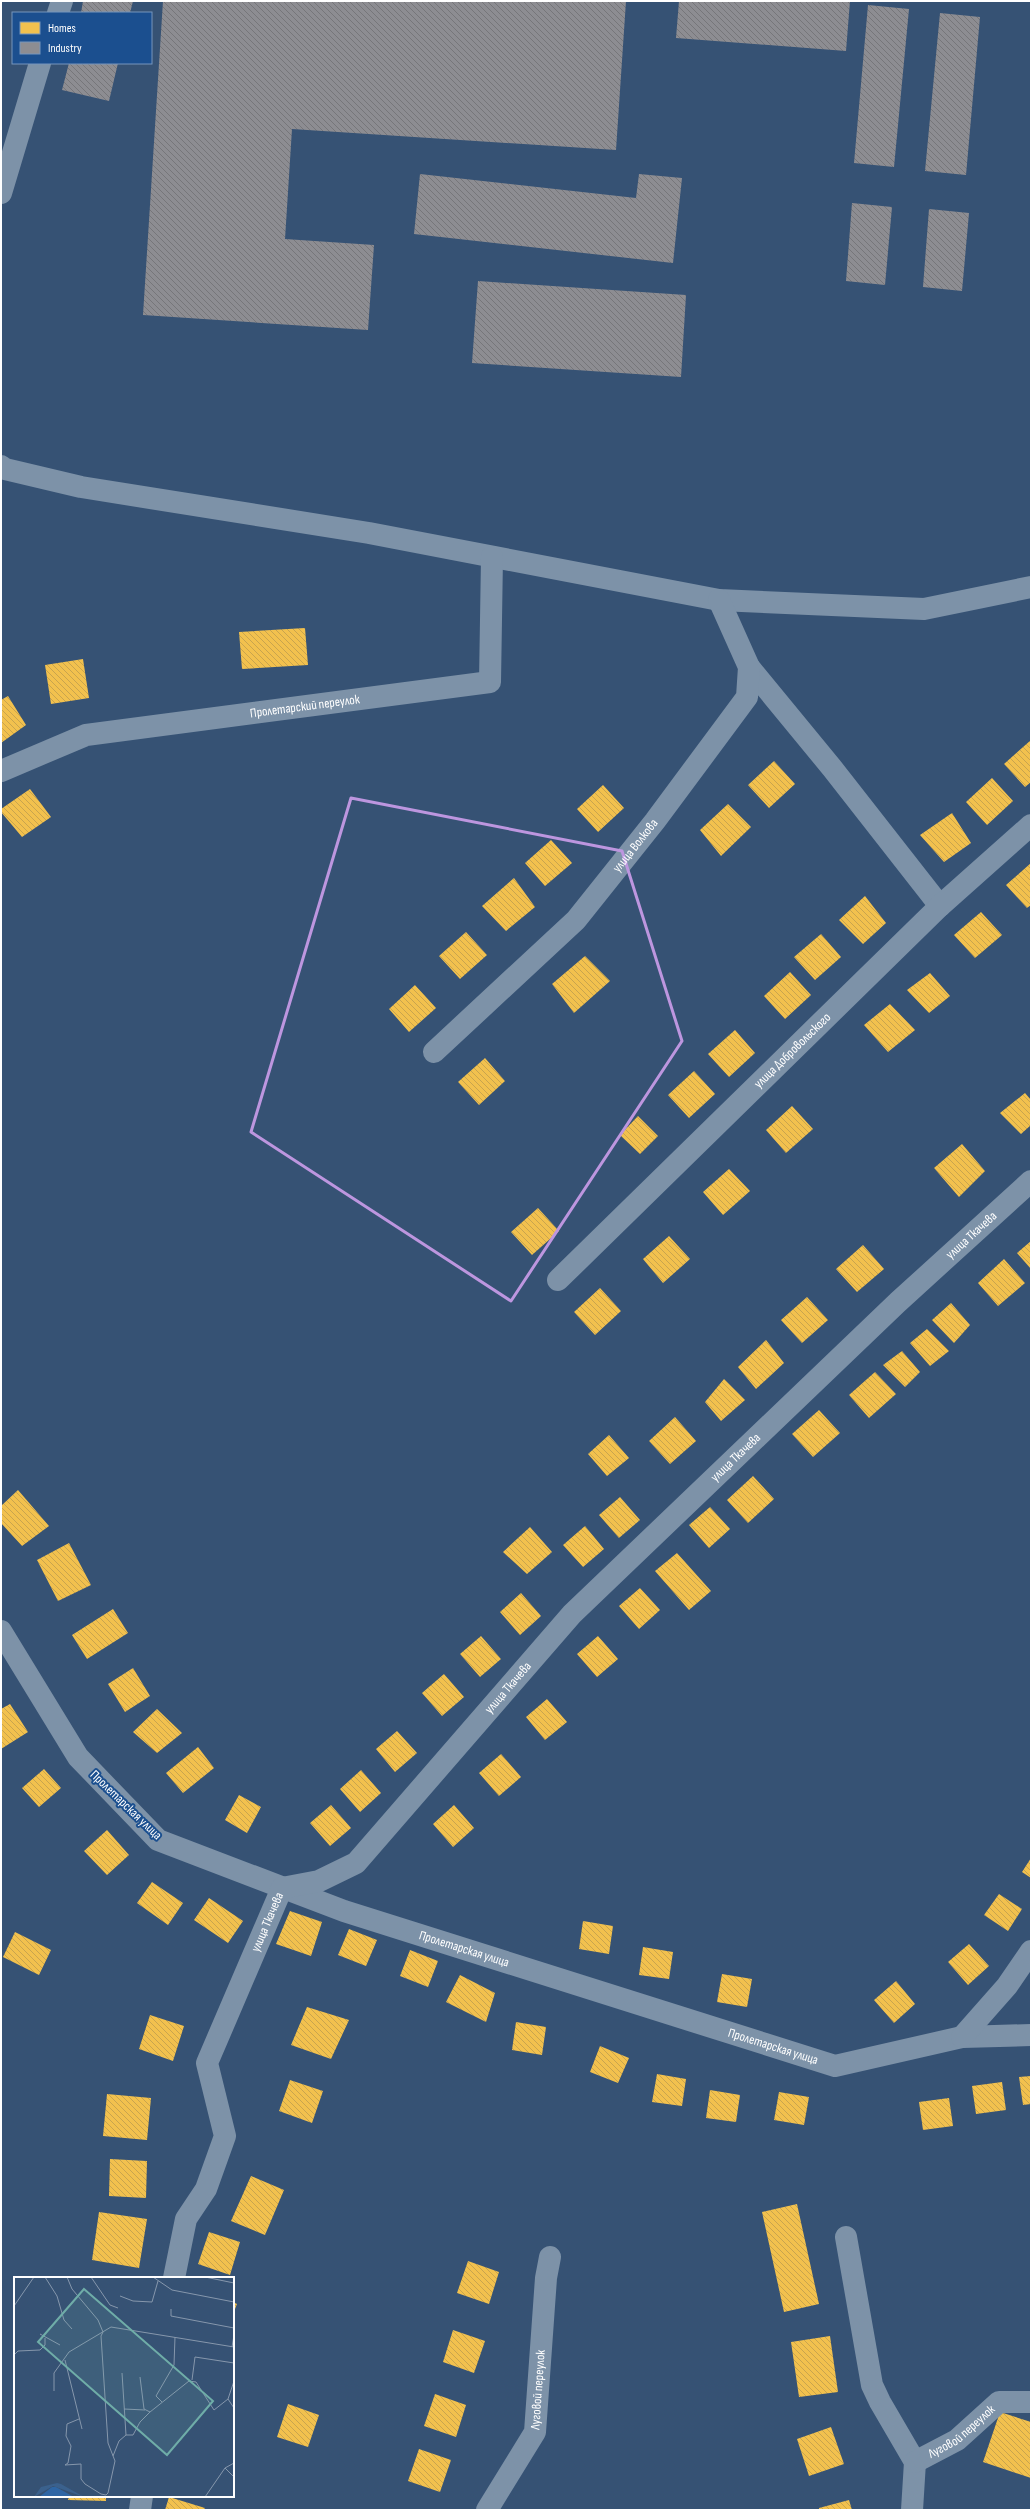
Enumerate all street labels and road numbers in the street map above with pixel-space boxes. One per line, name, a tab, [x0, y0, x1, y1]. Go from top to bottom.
street label: Пролетарский переулок	[249, 691, 361, 721]
street label: улица Волкова	[609, 816, 662, 876]
street label: улица Добровольского	[751, 1009, 834, 1092]
street label: улица Ткачева	[943, 1208, 1000, 1263]
street label: улица Ткачева	[707, 1430, 764, 1485]
street label: улица Ткачева	[481, 1659, 535, 1717]
street label: Пролетарская улица	[87, 1767, 165, 1843]
street label: улица Ткачева	[248, 1890, 287, 1954]
street label: Пролетарская улица	[417, 1927, 511, 1971]
street label: Пролетарская улица	[726, 2025, 820, 2068]
street label: Луговой переулок	[527, 2349, 549, 2431]
street label: Луговой переулок	[925, 2401, 998, 2462]

